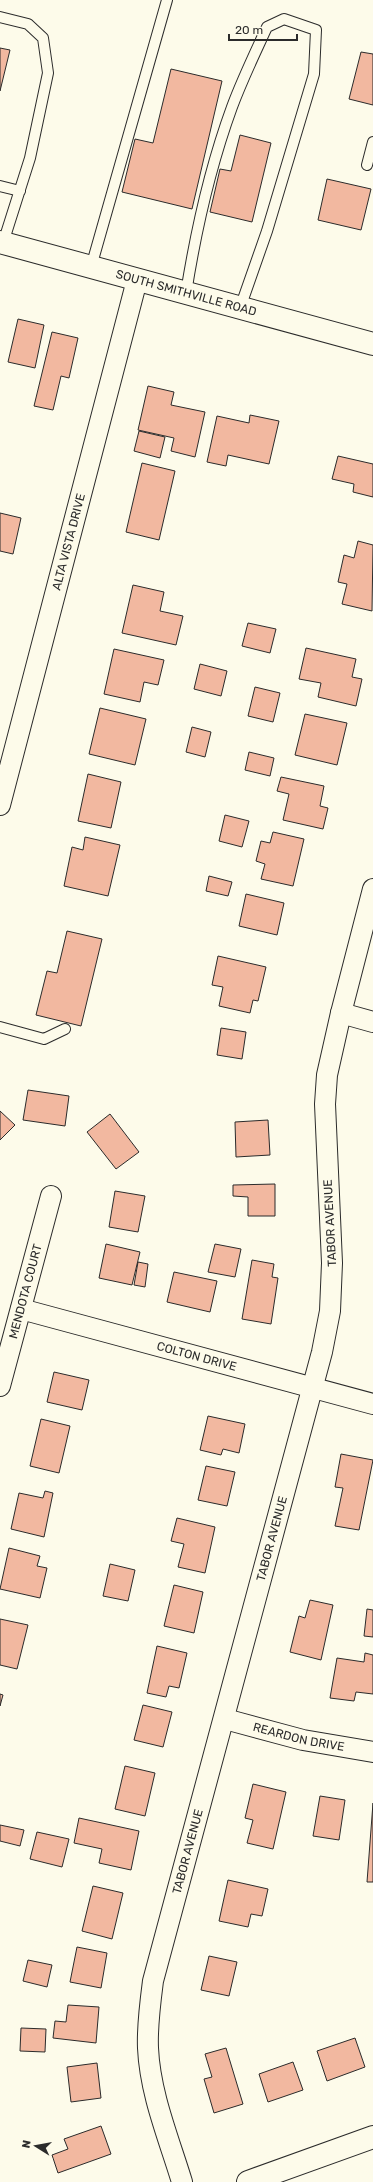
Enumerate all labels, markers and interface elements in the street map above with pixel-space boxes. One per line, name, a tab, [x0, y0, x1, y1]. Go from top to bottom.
scale bar	[229, 16, 297, 42]
text: 20 m	[235, 23, 263, 37]
street label: SOUTH SMITHVILLE ROAD	[114, 267, 258, 319]
street label: ALTA VISTA DRIVE	[49, 492, 88, 592]
street label: TABOR AVENUE	[321, 1179, 339, 1267]
street label: MENDOTA COURT	[6, 1242, 45, 1340]
street label: COLTON DRIVE	[155, 1339, 238, 1374]
street label: TABOR AVENUE	[254, 1495, 290, 1583]
street label: REARDON DRIVE	[251, 1720, 345, 1754]
street label: TABOR AVENUE	[170, 1807, 206, 1896]
north arrow	[16, 2126, 56, 2166]
text: N	[20, 2139, 34, 2149]

